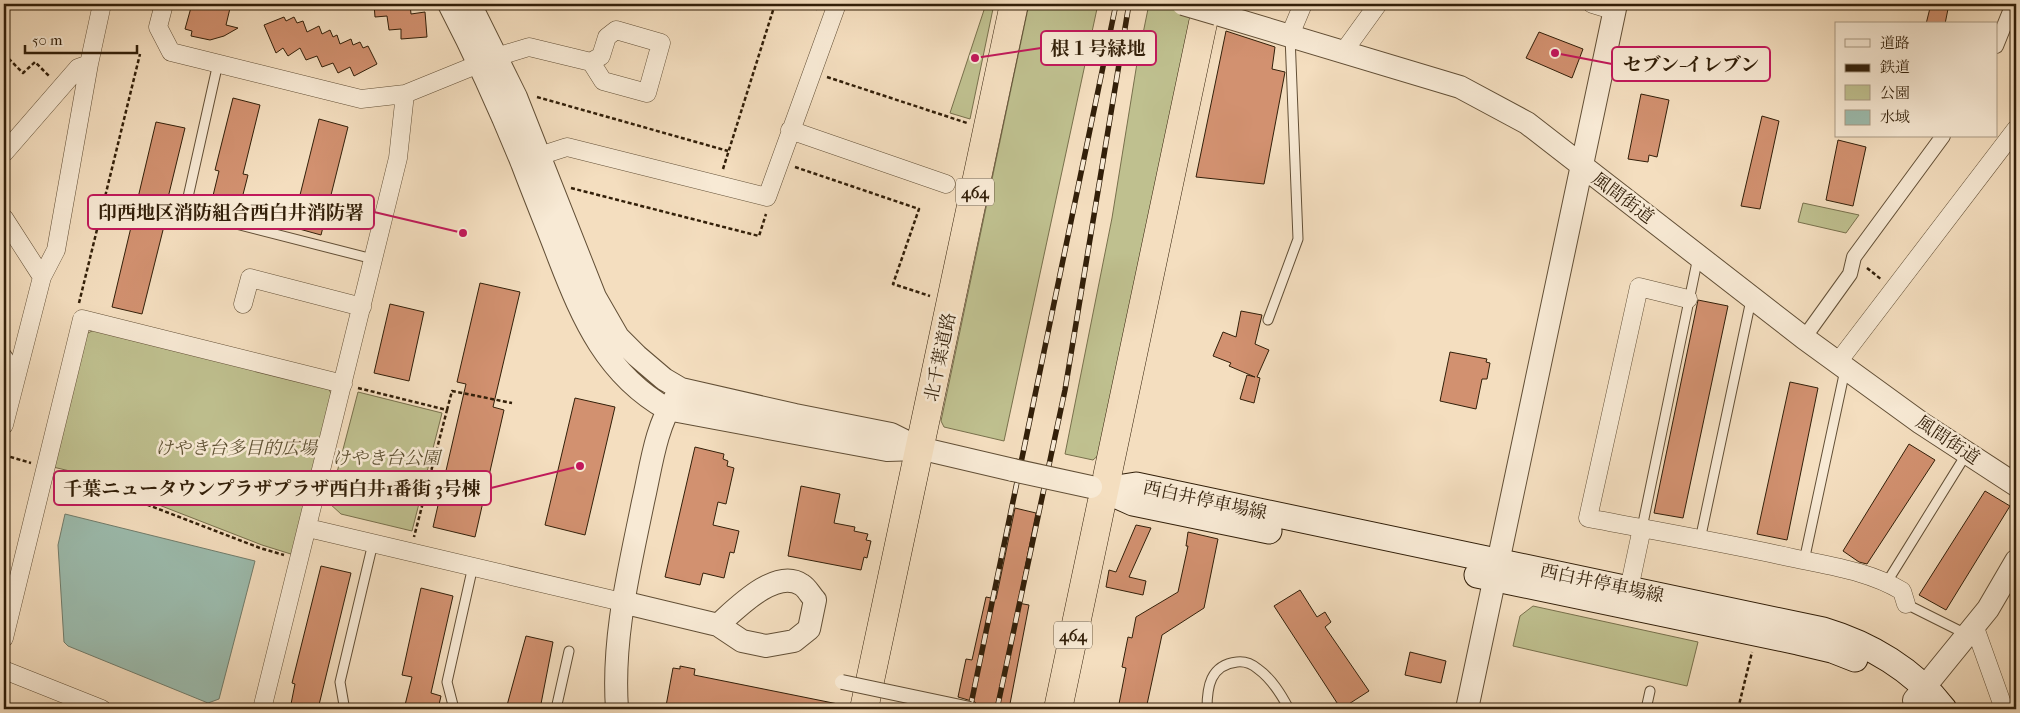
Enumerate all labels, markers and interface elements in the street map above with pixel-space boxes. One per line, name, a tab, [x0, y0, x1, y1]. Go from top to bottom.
scale bar	[25, 22, 138, 54]
legend	[1835, 22, 1998, 138]
text: 50 m	[32, 31, 63, 49]
callout: 根１号緑地	[1041, 31, 1156, 65]
text: 道路	[1880, 34, 1910, 52]
text: 根１号緑地	[1050, 38, 1146, 60]
callout: セブン-イレブン	[1612, 47, 1770, 81]
text: セブン-イレブン	[1623, 54, 1759, 76]
text: 鉄道	[1880, 58, 1910, 76]
text: 公園	[1880, 84, 1910, 102]
text: 水域	[1880, 108, 1910, 126]
street label: 風間街道	[1588, 168, 1658, 228]
road number: 464	[956, 178, 994, 206]
callout: 印西地区消防組合西白井消防署	[88, 195, 374, 229]
text: 印西地区消防組合西白井消防署	[98, 202, 364, 224]
street label: 北千葉道路	[921, 311, 960, 403]
street label: 風間街道	[1912, 412, 1983, 469]
park label: けやき台多目的広場	[155, 438, 319, 459]
park label: けやき台公園	[332, 448, 443, 469]
callout: 千葉ニュータウンプラザプラザ西白井1番街 3号棟	[54, 471, 491, 505]
street label: 西白井停車場線	[1141, 477, 1269, 524]
text: 千葉ニュータウンプラザプラザ西白井1番街 3号棟	[63, 478, 481, 500]
street label: 西白井停車場線	[1538, 560, 1666, 607]
road number: 464	[1054, 622, 1092, 648]

